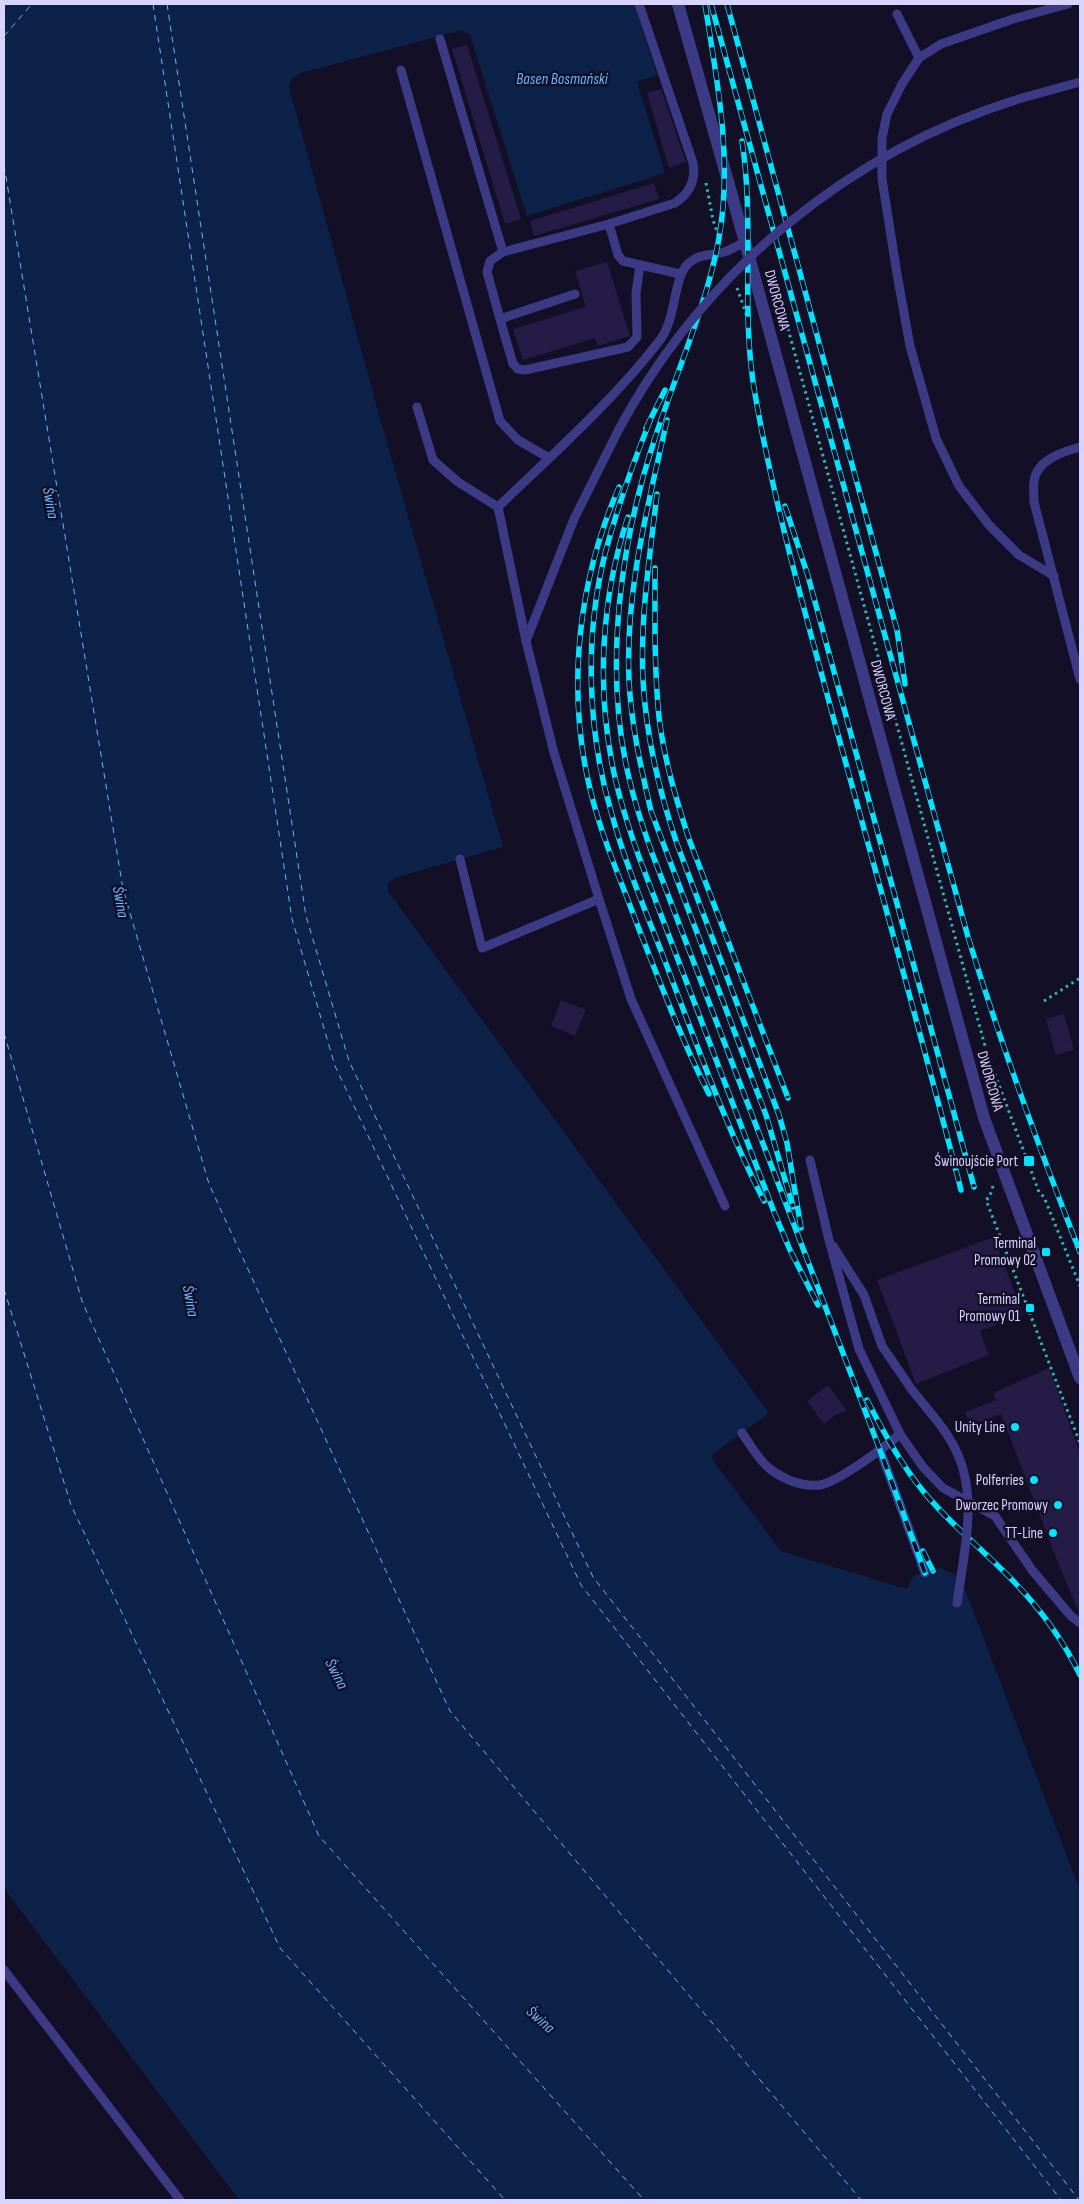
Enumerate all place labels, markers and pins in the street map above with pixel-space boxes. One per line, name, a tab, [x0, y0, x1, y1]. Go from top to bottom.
place label: Świnoujście Port	[935, 1152, 1018, 1171]
marker: Świnoujście Port	[1022, 1154, 1036, 1168]
place label: Terminal Promowy 02	[974, 1234, 1036, 1270]
marker: Terminal Promowy 02	[1040, 1246, 1052, 1258]
place label: Terminal Promowy 01	[959, 1290, 1021, 1326]
marker: Terminal Promowy 01	[1024, 1302, 1036, 1314]
place label: Unity Line	[955, 1418, 1005, 1437]
marker: Unity Line	[1009, 1421, 1021, 1433]
place label: Polferries	[976, 1471, 1024, 1490]
marker: Polferries	[1028, 1474, 1040, 1486]
place label: Dworzec Promowy	[955, 1496, 1048, 1515]
marker: Dworzec Promowy	[1052, 1499, 1064, 1511]
place label: TT-Line	[1005, 1524, 1043, 1543]
marker: TT-Line	[1047, 1527, 1059, 1539]

